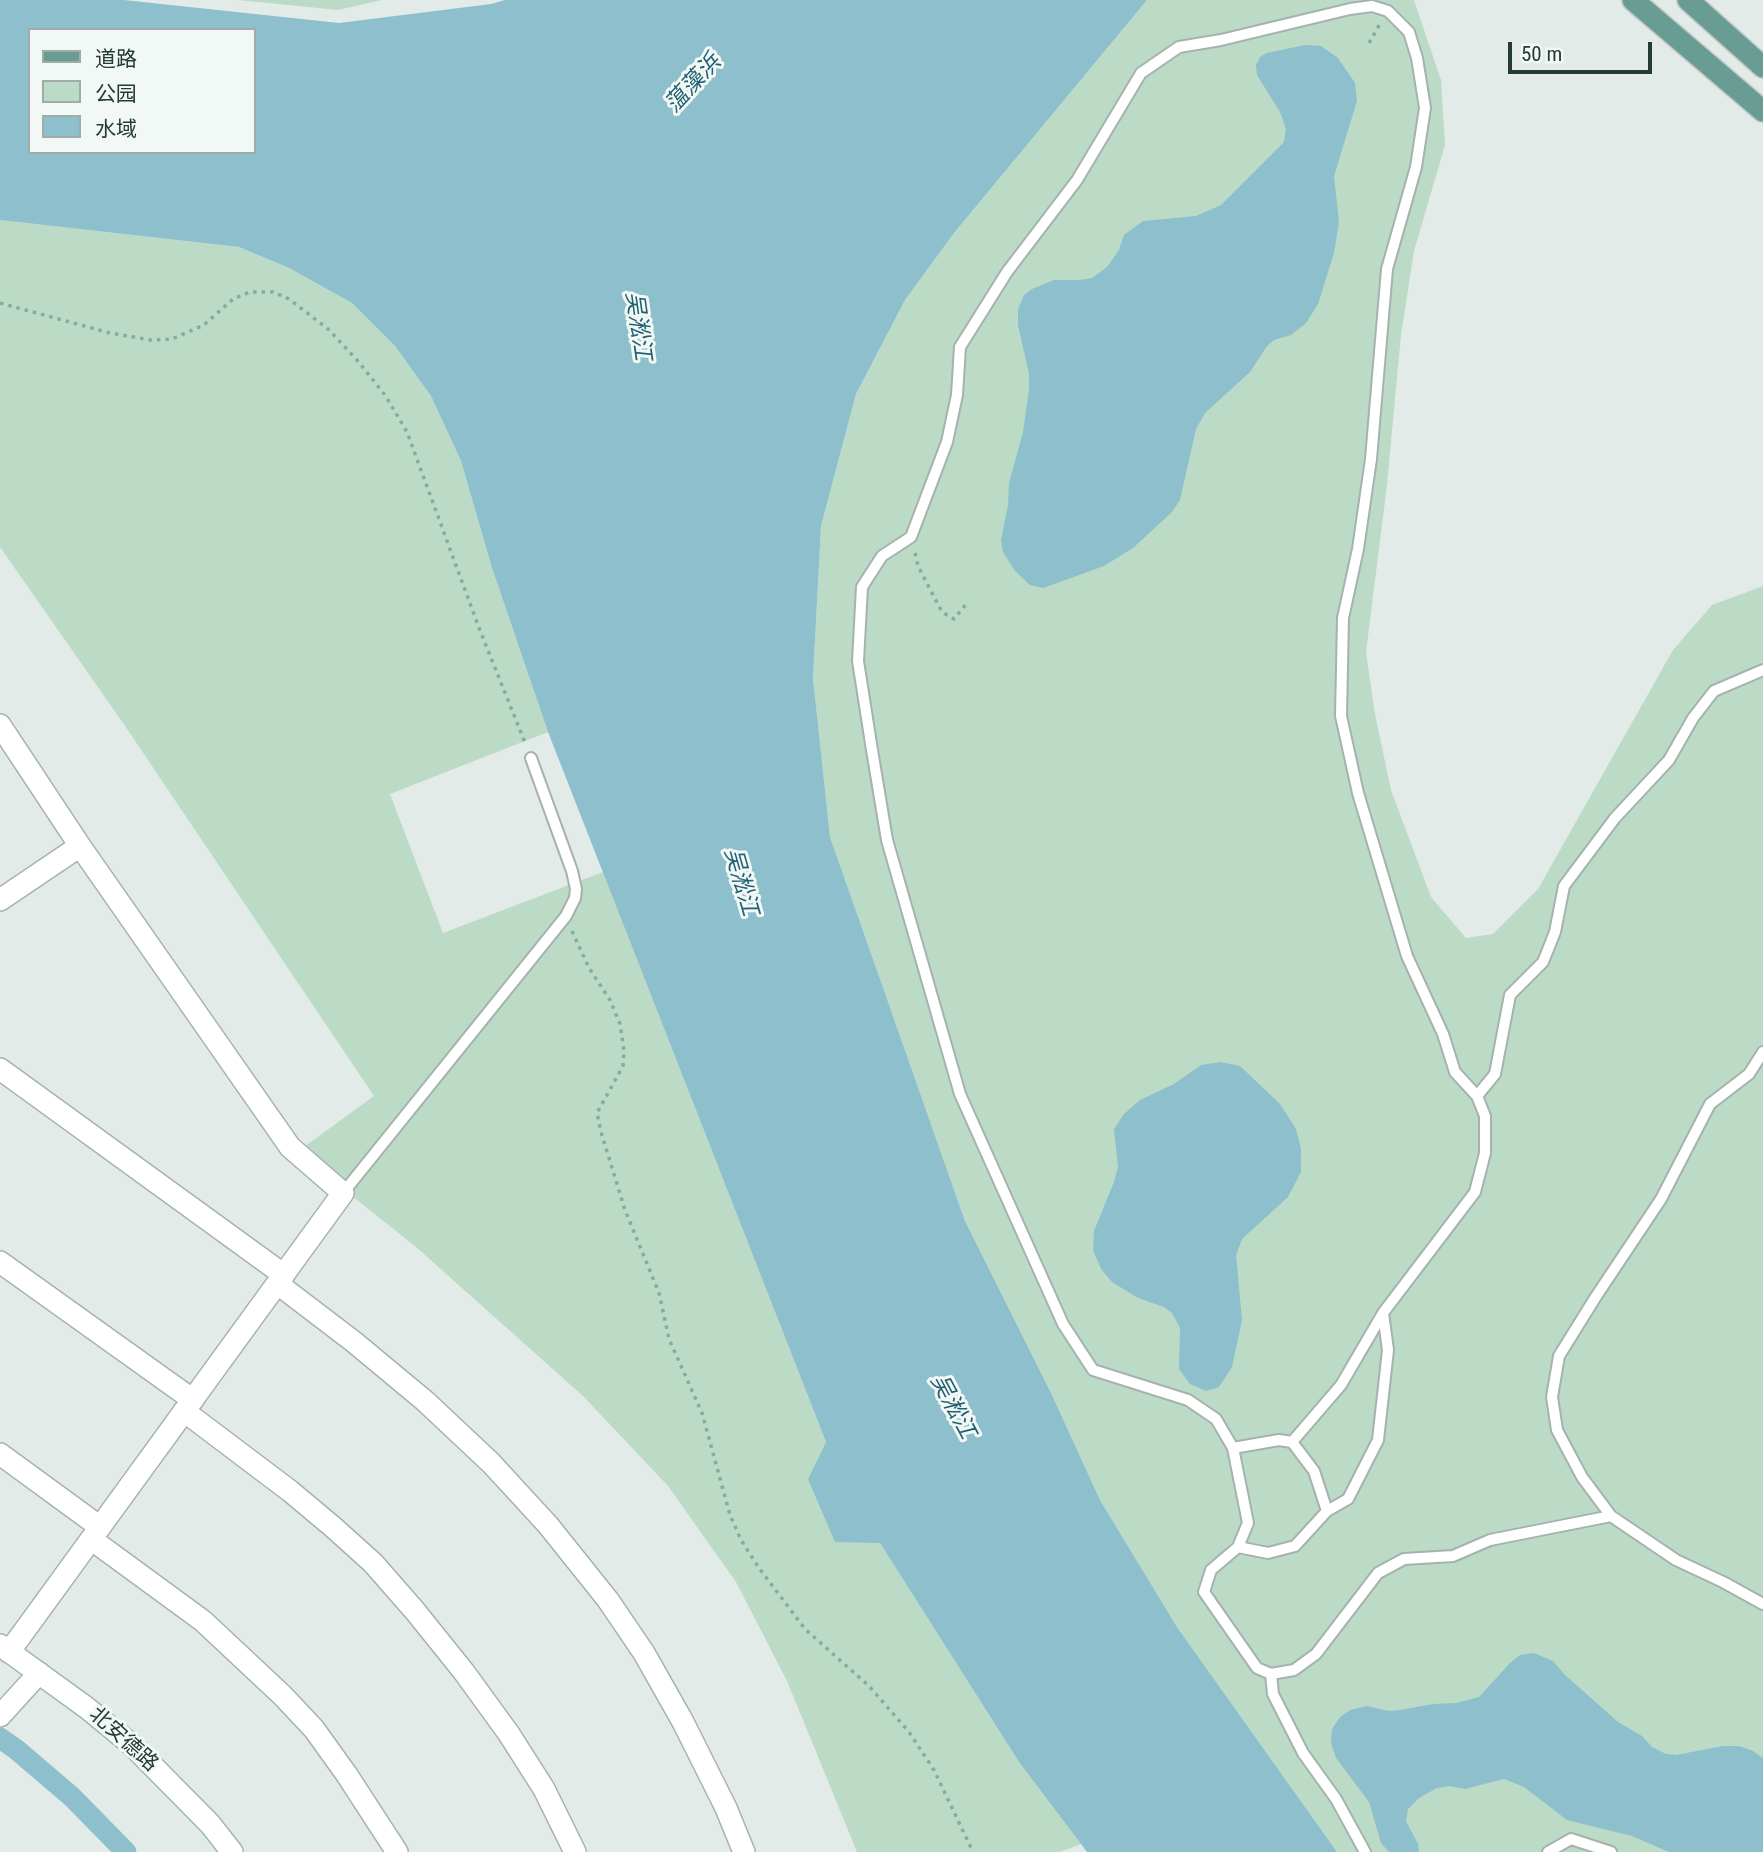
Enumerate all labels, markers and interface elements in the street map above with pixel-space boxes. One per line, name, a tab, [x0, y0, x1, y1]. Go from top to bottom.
legend	[28, 28, 256, 154]
scale bar	[1511, 28, 1654, 72]
text: 50 m	[1521, 42, 1562, 66]
text: 道路	[95, 47, 137, 71]
water label: 蕰藻浜	[660, 49, 728, 119]
text: 公园	[95, 82, 137, 106]
text: 水域	[95, 117, 137, 141]
water label: 吴淞江	[619, 290, 655, 362]
water label: 吴淞江	[717, 845, 763, 919]
water label: 吴淞江	[924, 1370, 980, 1444]
street label: 北安德路	[83, 1703, 163, 1777]

